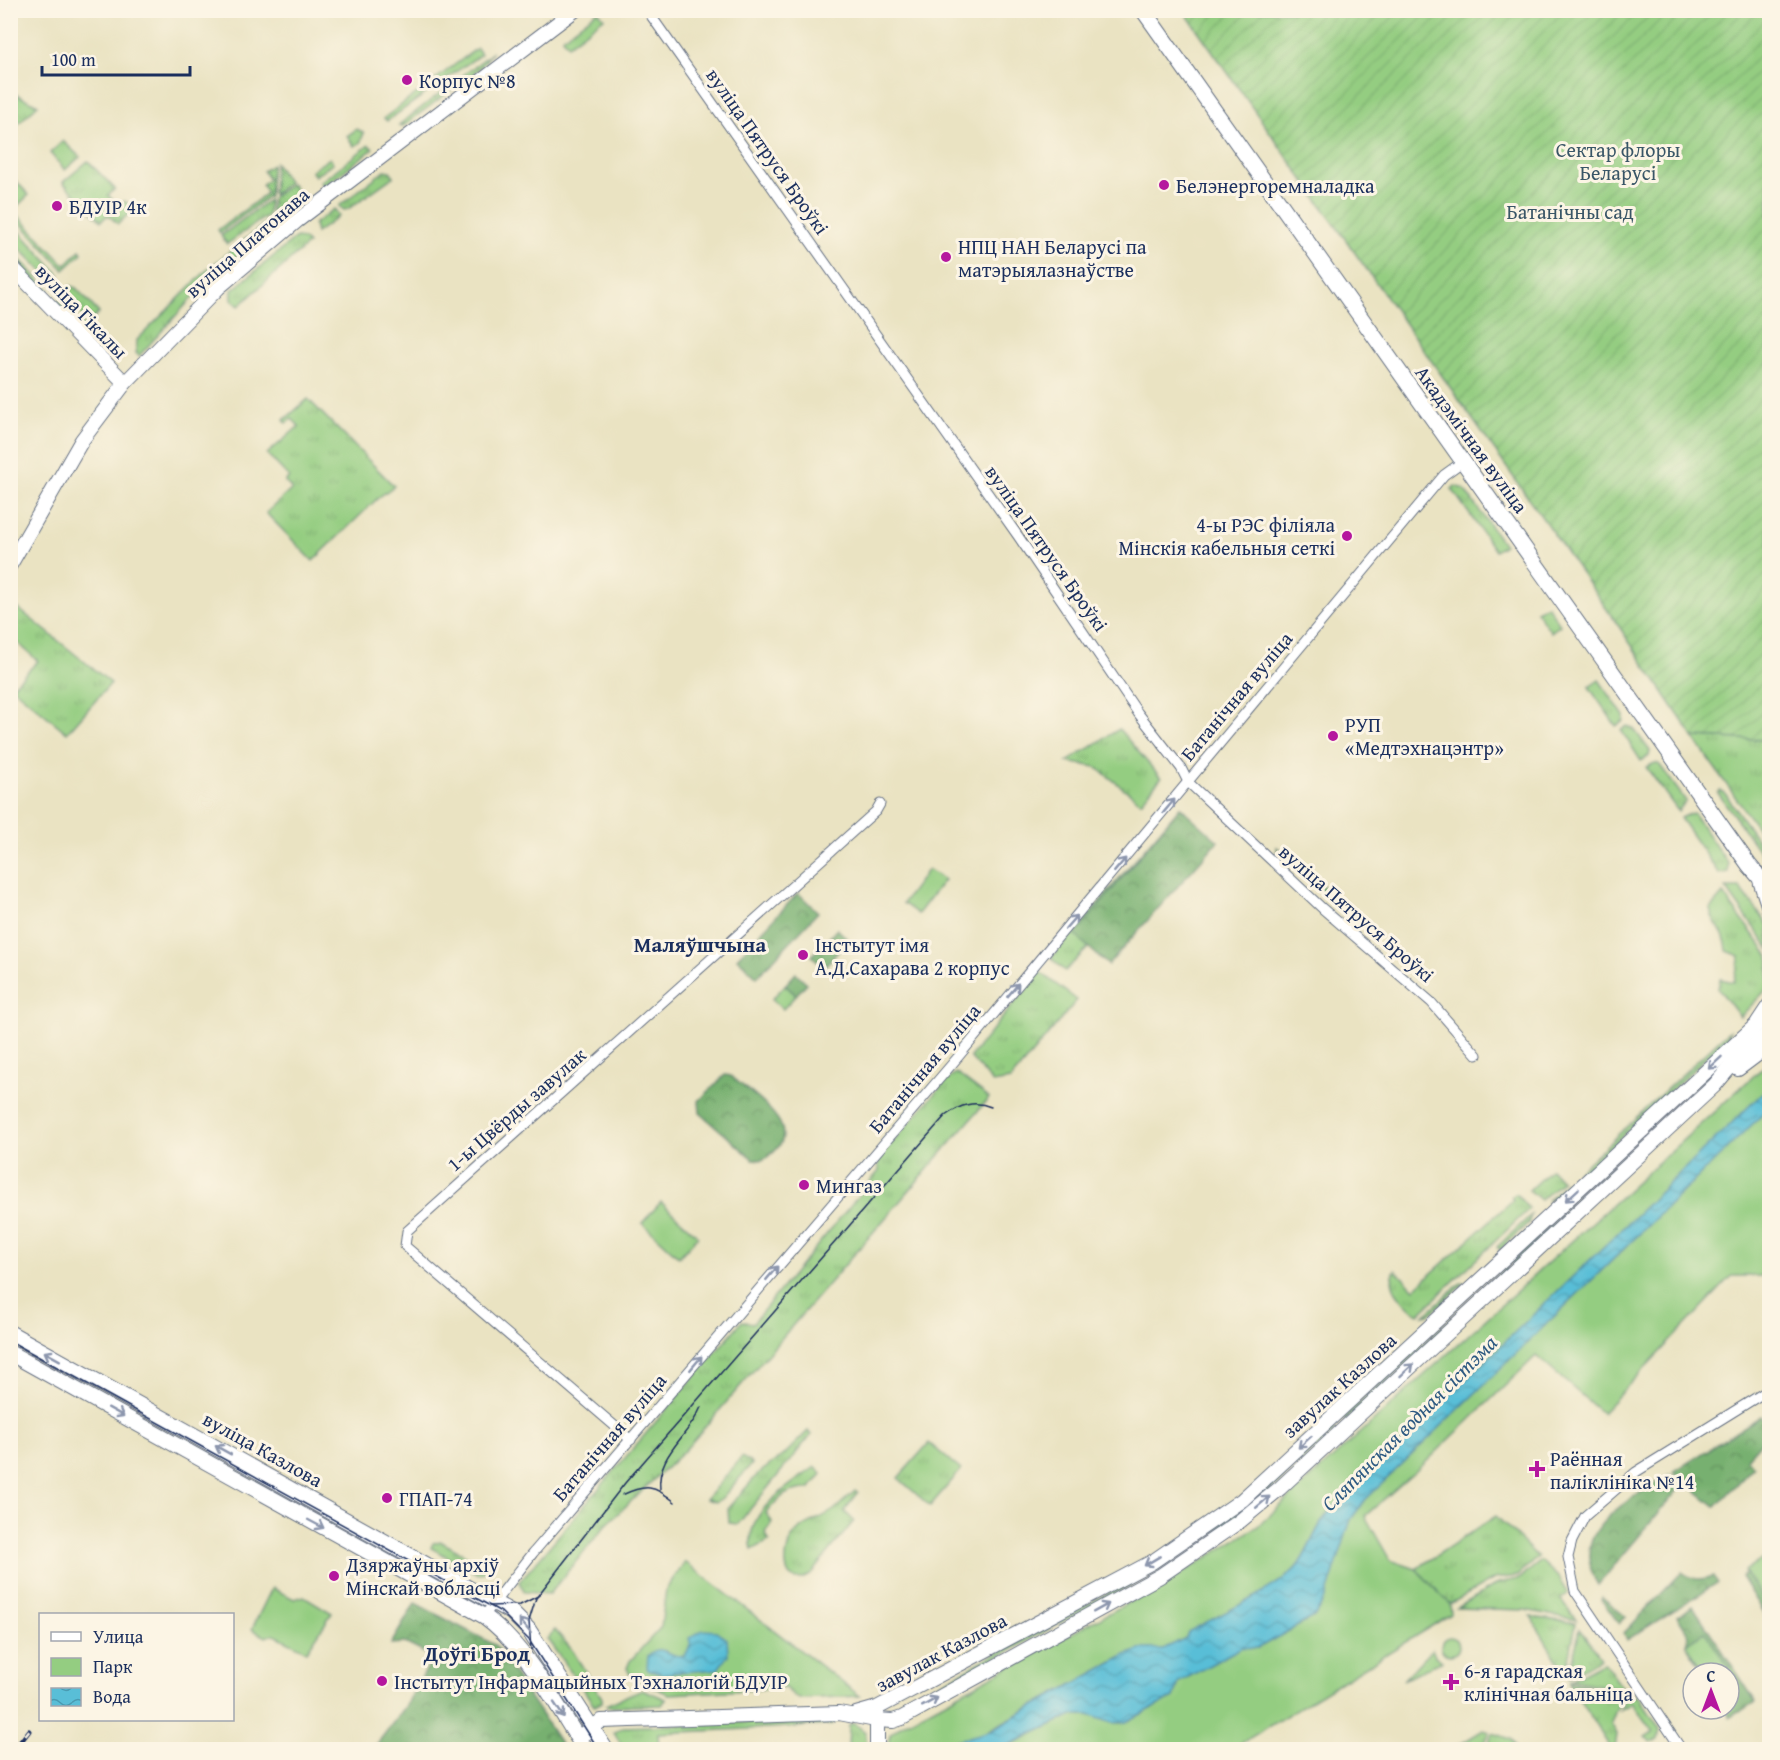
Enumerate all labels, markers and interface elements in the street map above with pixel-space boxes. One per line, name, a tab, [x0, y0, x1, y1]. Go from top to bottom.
scale bar	[42, 39, 190, 77]
text: 100 m	[51, 46, 96, 73]
street label: вуліца Пятруся Броўкі	[699, 62, 837, 241]
place label: Корпус №8	[419, 66, 516, 95]
marker: Корпус №8	[400, 73, 414, 87]
park label: Сектар флоры Беларусі	[1556, 135, 1680, 187]
place label: Белэнергоремналадка	[1176, 171, 1375, 200]
marker: Белэнергоремналадка	[1157, 178, 1171, 192]
street label: вуліца Платонава	[179, 180, 316, 304]
place label: БДУІР 4к	[69, 192, 147, 221]
park label: Батанічны сад	[1506, 197, 1634, 226]
marker: БДУІР 4к	[50, 199, 64, 213]
place label: НПЦ НАН Беларусі па матэрыялазнаўстве	[958, 232, 1147, 284]
marker: НПЦ НАН Беларусі па матэрыялазнаўстве	[939, 250, 953, 264]
street label: вуліца Гікалы	[29, 257, 135, 365]
street label: Акадэмічная вуліца	[1409, 359, 1536, 519]
street label: вуліца Пятруся Броўкі	[978, 459, 1116, 638]
place label: 4-ы РЭС філіяла Мінскія кабельныя сеткі	[1118, 510, 1335, 562]
marker: 4-ы РЭС філіяла Мінскія кабельныя сеткі	[1340, 529, 1354, 543]
street label: Батанічная вуліца	[1173, 625, 1299, 767]
place label: РУП «Медтэхнацэнтр»	[1345, 710, 1504, 762]
marker: РУП «Медтэхнацэнтр»	[1326, 729, 1340, 743]
one-way arrow	[1162, 799, 1176, 814]
street label: вуліца Пятруся Броўкі	[1273, 837, 1441, 989]
one-way arrow	[1113, 857, 1126, 873]
one-way arrow	[1064, 915, 1078, 930]
district label: Маляўшчына	[634, 929, 766, 960]
place label: Інстытут імя А.Д.Сахарава 2 корпус	[815, 930, 1010, 982]
marker: Інстытут імя А.Д.Сахарава 2 корпус	[796, 948, 810, 962]
one-way arrow	[1007, 982, 1020, 998]
street label: Батанічная вуліца	[861, 997, 987, 1139]
street label: 1-ы Цвёрды завулак	[440, 1040, 592, 1178]
one-way arrow	[1707, 1056, 1722, 1070]
place label: Мингаз	[816, 1171, 882, 1200]
marker: Мингаз	[797, 1178, 811, 1192]
one-way arrow	[1564, 1188, 1579, 1202]
one-way arrow	[766, 1265, 779, 1281]
street label: завулак Казлова	[1276, 1326, 1403, 1444]
water label: Сляпянская водная сістэма	[1314, 1328, 1504, 1518]
one-way arrow	[44, 1350, 62, 1361]
one-way arrow	[689, 1356, 703, 1371]
one-way arrow	[1399, 1363, 1414, 1377]
street label: Батанічная вуліца	[545, 1366, 673, 1507]
street label: вуліца Казлова	[198, 1404, 329, 1494]
one-way arrow	[108, 1407, 125, 1419]
one-way arrow	[1298, 1435, 1313, 1449]
one-way arrow	[215, 1444, 232, 1456]
place label: Раённая паліклініка №14	[1550, 1444, 1694, 1496]
marker: Раённая паліклініка №14	[1528, 1460, 1546, 1478]
place label: ГПАП-74	[399, 1484, 473, 1513]
marker: ГПАП-74	[380, 1491, 394, 1505]
one-way arrow	[1255, 1495, 1271, 1508]
one-way arrow	[307, 1519, 325, 1530]
place label: Дзяржаўны архіў Мінскай вобласці	[345, 1550, 501, 1602]
one-way arrow	[1144, 1556, 1161, 1568]
marker: Дзяржаўны архіў Мінскай вобласці	[327, 1569, 341, 1583]
one-way arrow	[1091, 1602, 1109, 1613]
street label: завулак Казлова	[870, 1605, 1012, 1699]
legend	[39, 1613, 234, 1721]
one-way arrow	[518, 1619, 532, 1634]
text: Улица	[93, 1623, 144, 1650]
district label: Доўгі Брод	[423, 1638, 530, 1669]
text: Парк	[93, 1653, 133, 1680]
place label: 6-я гарадская клінічная бальніца	[1464, 1656, 1633, 1708]
north arrow	[1681, 1661, 1741, 1721]
text: С	[1706, 1664, 1716, 1688]
place label: Інстытут Інфармацыйных Тэхналогій БДУІР	[394, 1667, 788, 1696]
marker: 6-я гарадская клінічная бальніца	[1442, 1673, 1460, 1691]
marker: Інстытут Інфармацыйных Тэхналогій БДУІР	[375, 1674, 389, 1688]
text: Вода	[93, 1683, 131, 1710]
one-way arrow	[921, 1696, 938, 1708]
one-way arrow	[553, 1701, 565, 1718]

